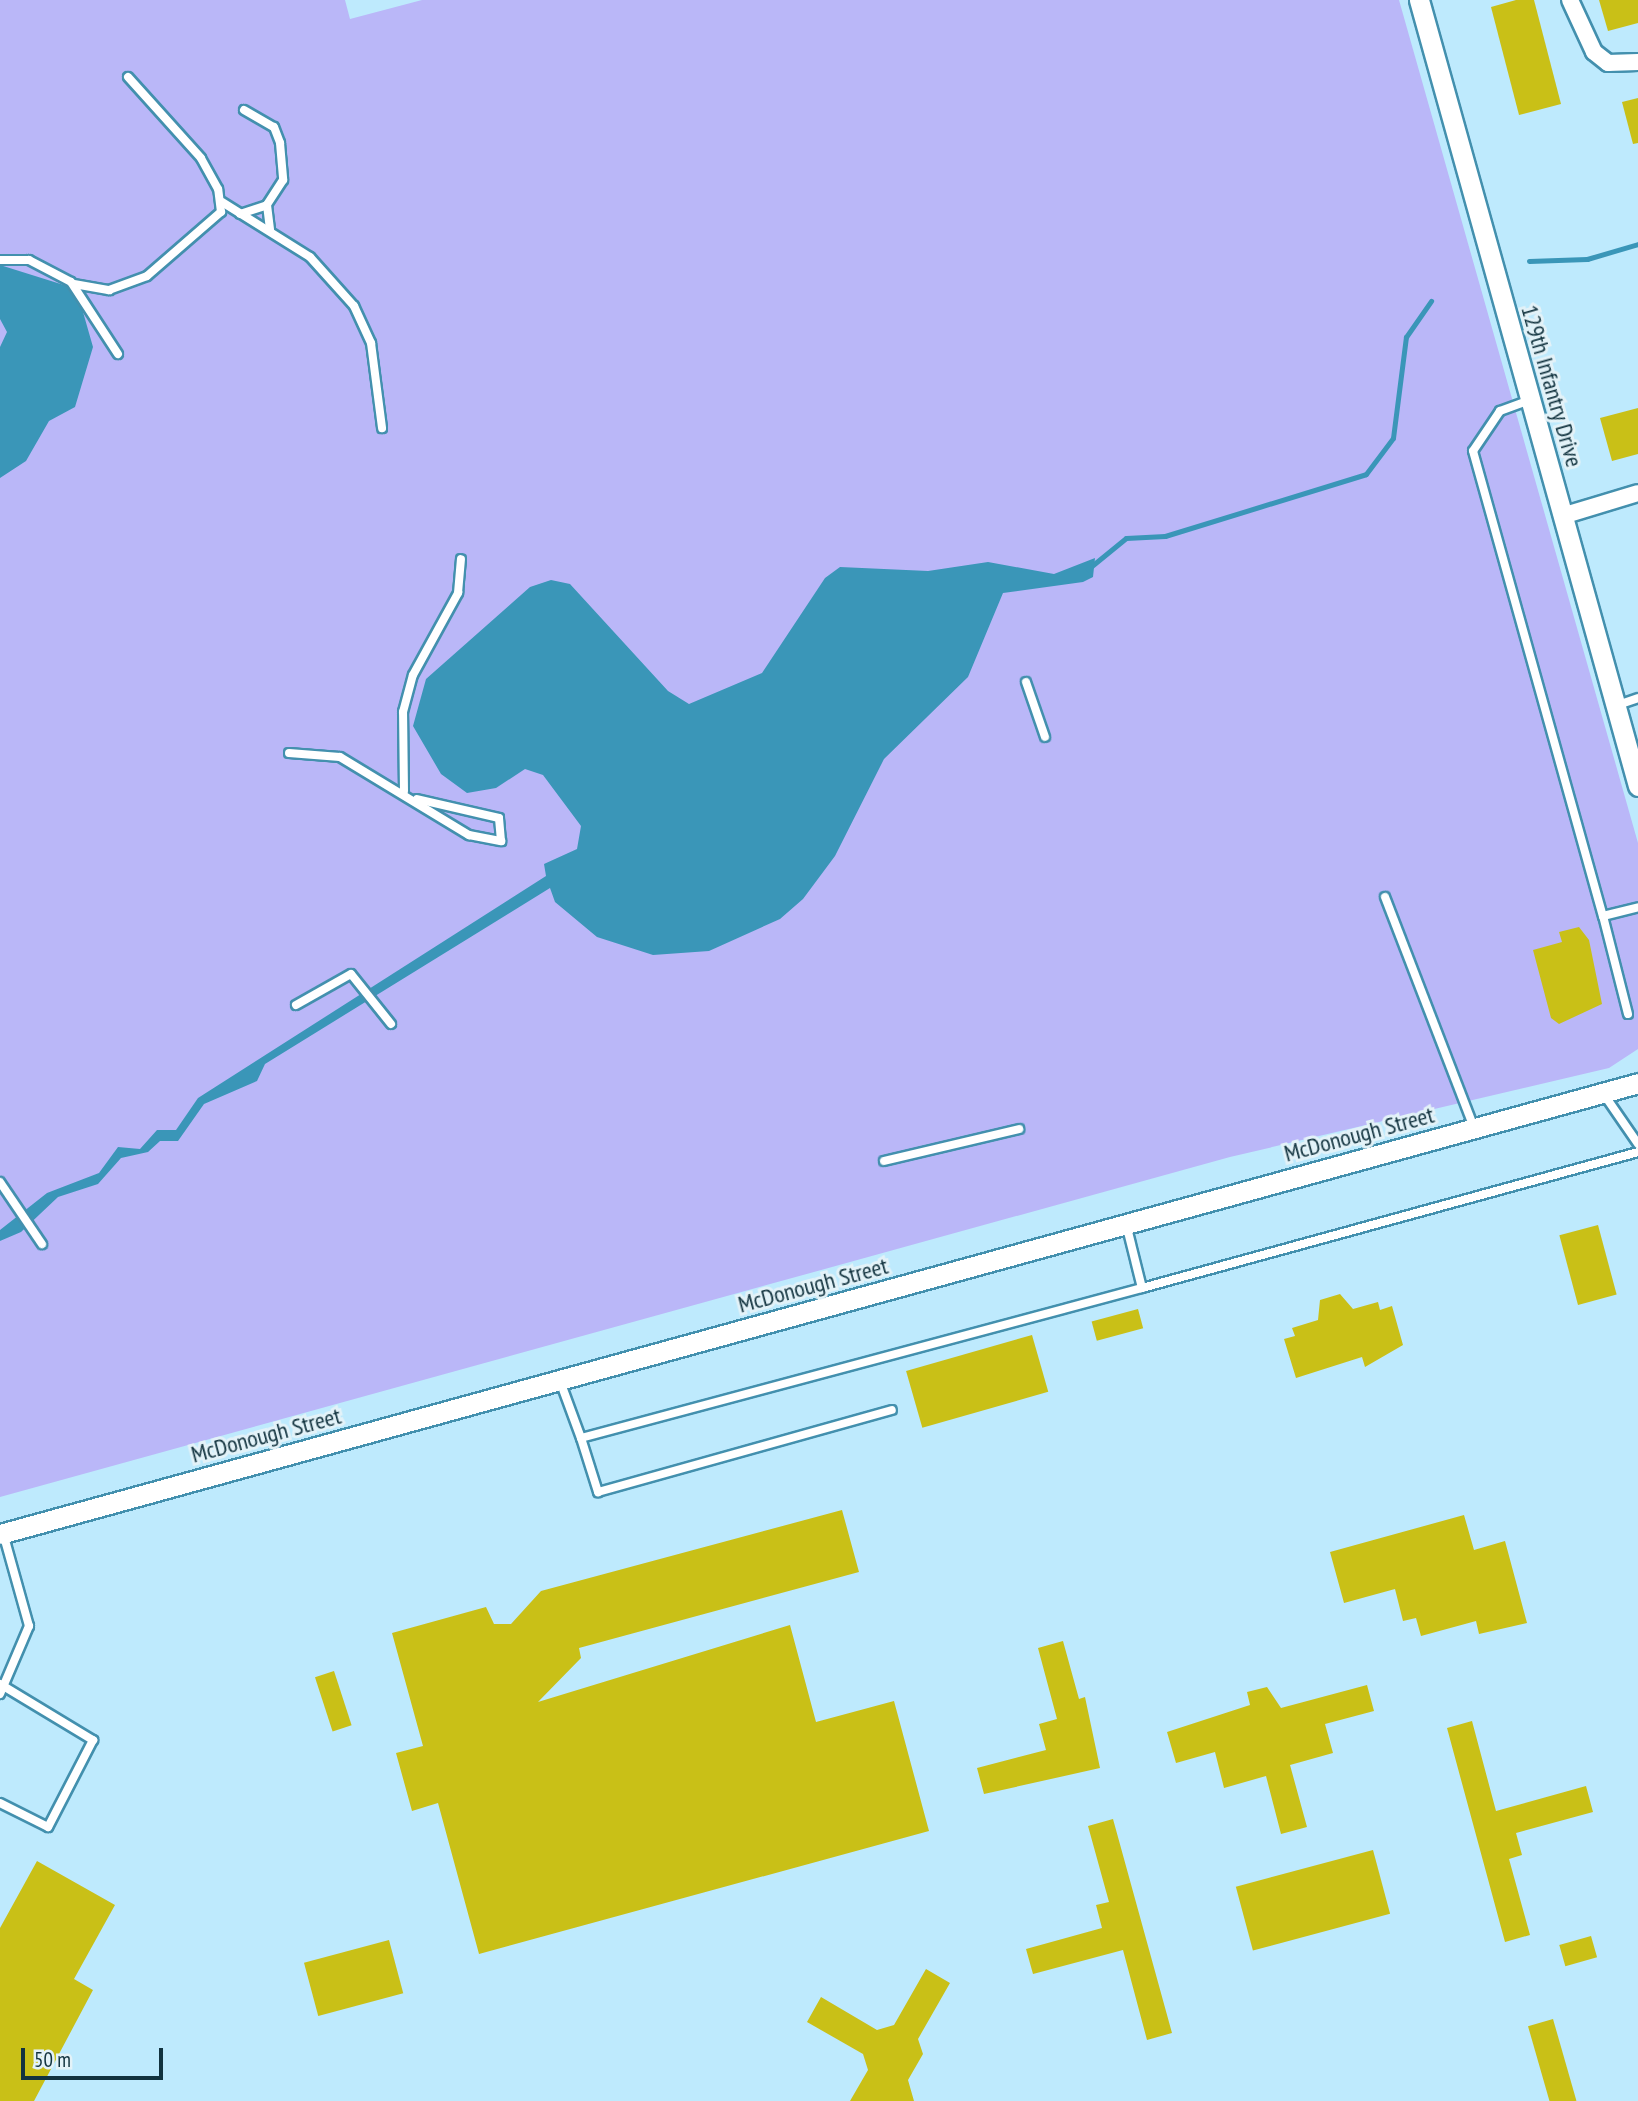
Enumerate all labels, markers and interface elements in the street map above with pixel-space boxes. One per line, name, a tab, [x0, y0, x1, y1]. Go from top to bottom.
street label: 129th Infantry Drive	[1515, 301, 1589, 471]
street label: McDonough Street	[1281, 1100, 1437, 1168]
street label: McDonough Street	[735, 1251, 891, 1319]
street label: McDonough Street	[188, 1401, 344, 1469]
scale bar	[24, 2035, 166, 2078]
text: 50 m	[34, 2046, 71, 2073]

